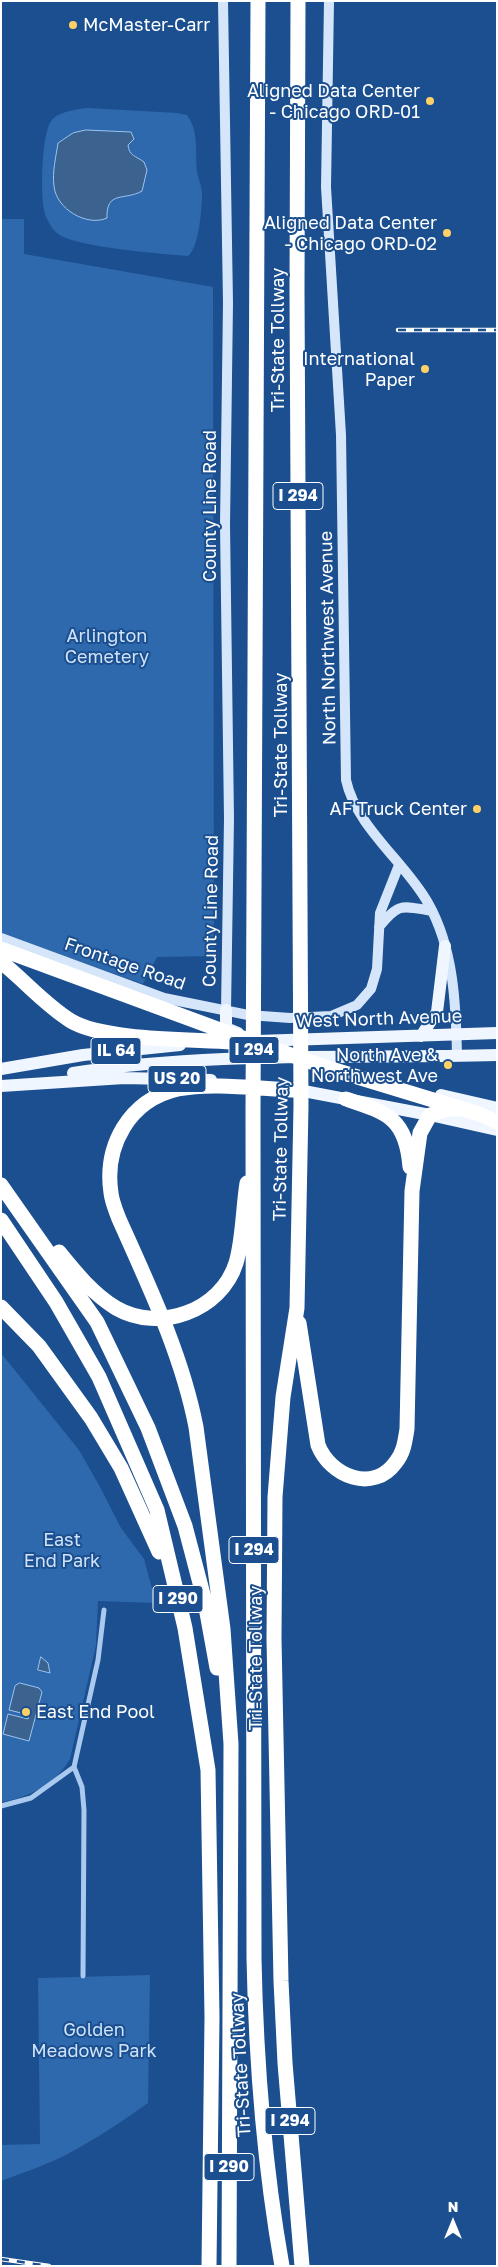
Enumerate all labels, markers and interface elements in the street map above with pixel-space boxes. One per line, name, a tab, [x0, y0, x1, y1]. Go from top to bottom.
place label: McMaster-Carr	[83, 14, 210, 36]
marker: McMaster-Carr	[67, 19, 79, 31]
place label: Aligned Data Center - Chicago ORD-01	[247, 80, 420, 122]
marker: Aligned Data Center - Chicago ORD-01	[424, 95, 436, 107]
place label: Aligned Data Center - Chicago ORD-02	[264, 212, 437, 254]
marker: Aligned Data Center - Chicago ORD-02	[441, 227, 453, 239]
street label: Tri-State Tollway	[267, 268, 289, 412]
place label: International Paper	[303, 348, 415, 390]
marker: International Paper	[419, 363, 431, 375]
street label: County Line Road	[199, 430, 221, 582]
road number: I 294	[273, 482, 323, 510]
street label: North Northwest Avenue	[315, 531, 341, 745]
park label: Arlington Cemetery	[65, 625, 149, 668]
street label: Tri-State Tollway	[270, 673, 292, 817]
place label: AF Truck Center	[330, 798, 467, 820]
marker: AF Truck Center	[471, 803, 483, 815]
street label: County Line Road	[199, 835, 223, 987]
street label: Frontage Road	[62, 933, 188, 995]
street label: West North Avenue	[295, 1005, 463, 1033]
road number: I 294	[229, 1036, 279, 1064]
road number: IL 64	[91, 1038, 141, 1064]
place label: North Ave & Northwest Ave	[311, 1044, 438, 1086]
marker: North Ave & Northwest Ave	[442, 1059, 454, 1071]
road number: US 20	[148, 1066, 206, 1092]
street label: Tri-State Tollway	[269, 1077, 293, 1221]
park label: East End Park	[24, 1529, 100, 1572]
road number: I 294	[229, 1536, 279, 1564]
road number: I 290	[153, 1586, 203, 1612]
street label: Tri-State Tollway	[245, 1586, 267, 1730]
place label: East End Pool	[36, 1701, 155, 1723]
marker: East End Pool	[20, 1706, 32, 1718]
street label: Tri-State Tollway	[226, 1992, 256, 2138]
park label: Golden Meadows Park	[31, 2019, 157, 2062]
road number: I 294	[265, 2108, 315, 2134]
road number: I 290	[204, 2154, 254, 2180]
north arrow	[428, 2197, 478, 2247]
text: N	[448, 2198, 458, 2215]

